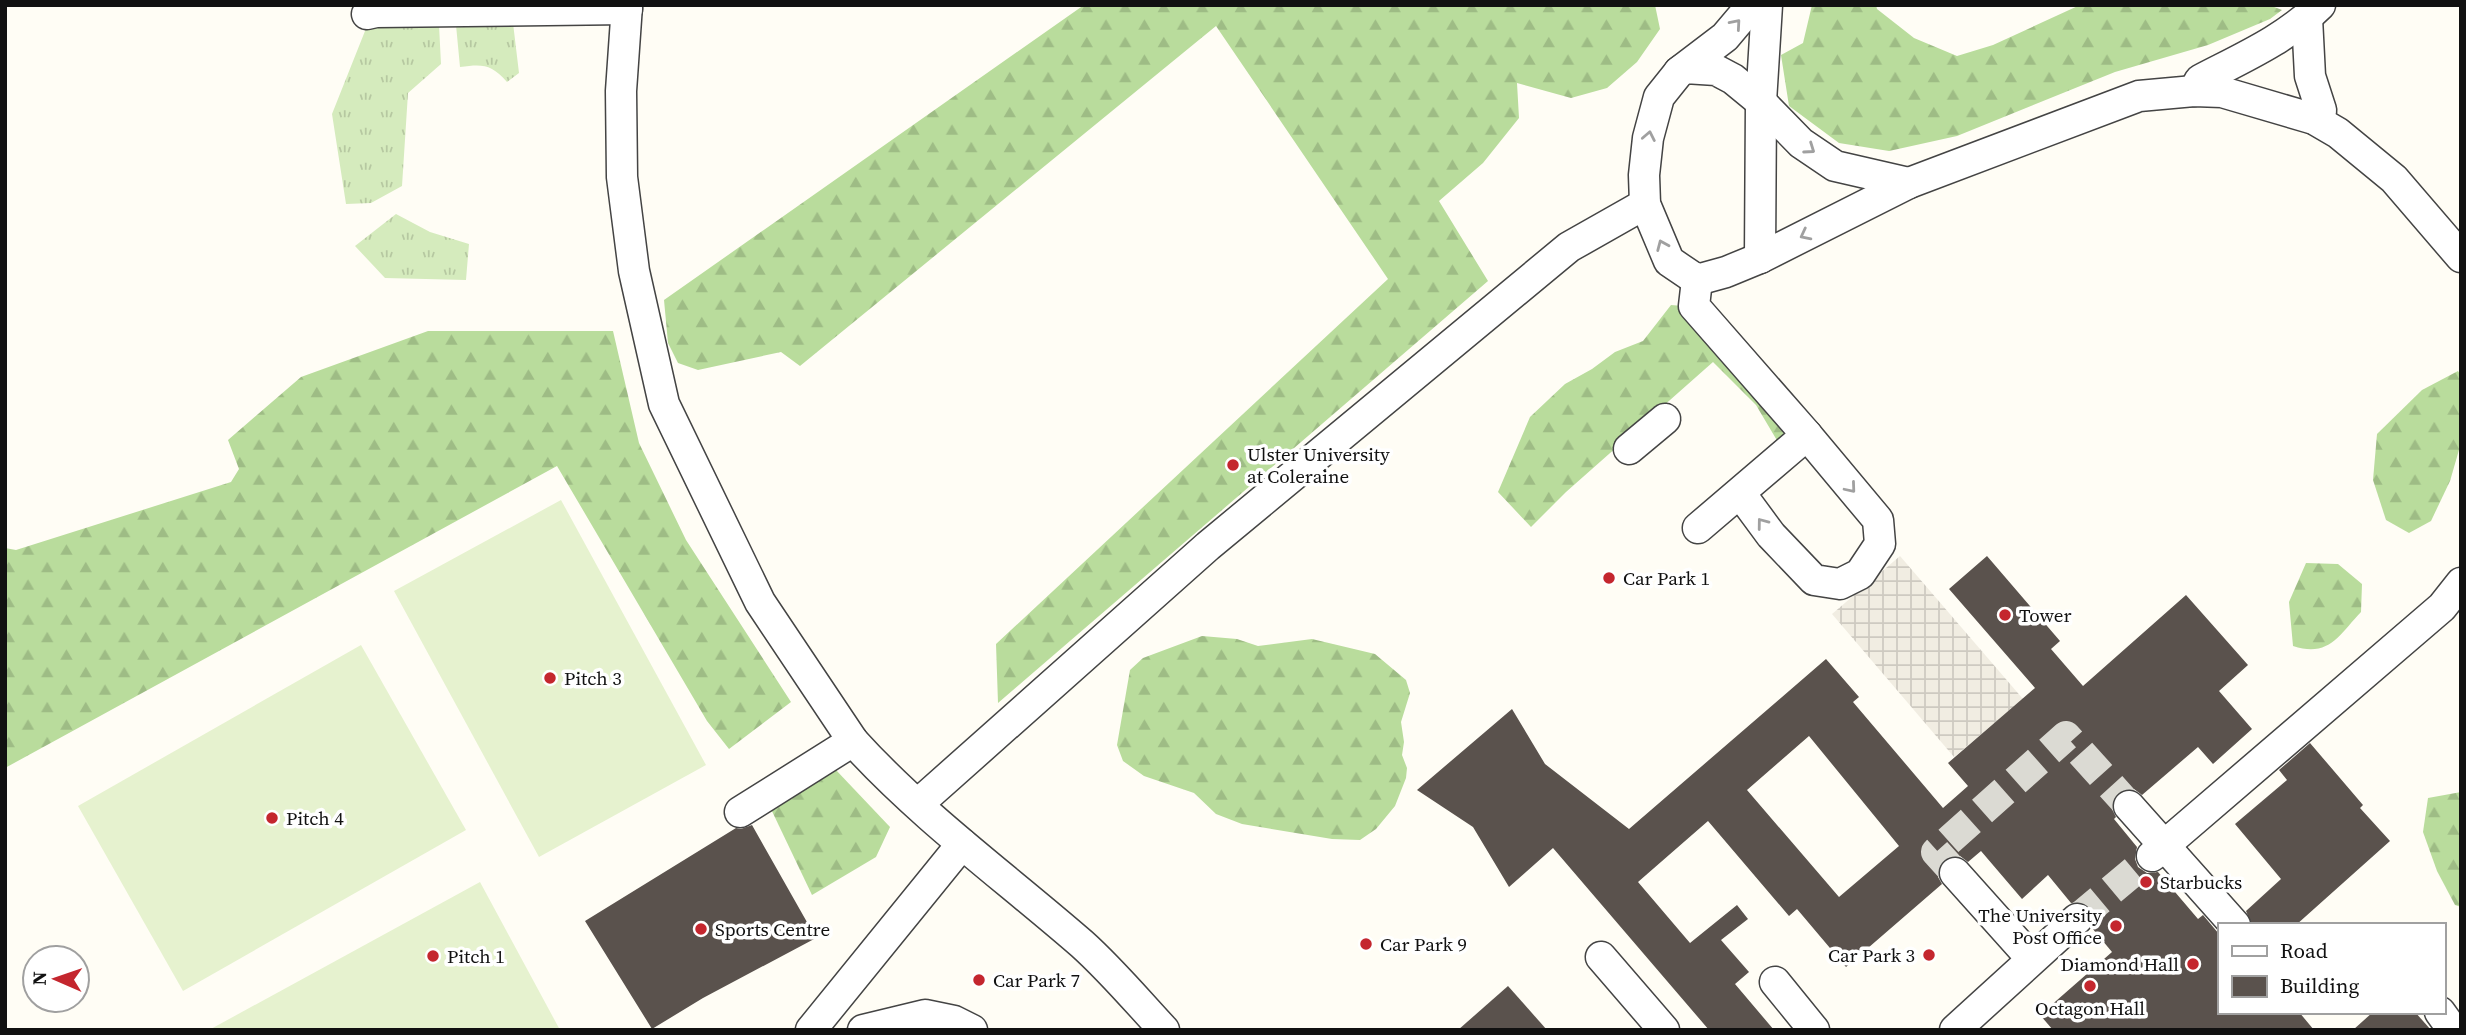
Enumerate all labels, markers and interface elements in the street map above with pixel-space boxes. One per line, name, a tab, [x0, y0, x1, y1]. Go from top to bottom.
one-way arrow	[1728, 20, 1740, 33]
one-way arrow	[1641, 130, 1656, 142]
one-way arrow	[1803, 141, 1816, 154]
one-way arrow	[1800, 227, 1812, 241]
one-way arrow	[1657, 240, 1671, 252]
place label: Ulster University at Coleraine	[1247, 441, 1390, 489]
marker: Ulster University at Coleraine	[1225, 457, 1241, 473]
one-way arrow	[1842, 480, 1855, 492]
one-way arrow	[1758, 518, 1771, 531]
place label: Car Park 1	[1623, 565, 1710, 591]
marker: Car Park 1	[1601, 570, 1617, 586]
place label: Tower	[2019, 602, 2071, 628]
marker: Tower	[1997, 607, 2013, 623]
place label: Pitch 3	[564, 665, 622, 691]
marker: Pitch 3	[542, 670, 558, 686]
place label: Pitch 4	[286, 805, 344, 831]
marker: Pitch 4	[264, 810, 280, 826]
place label: Starbucks	[2160, 869, 2242, 895]
marker: Starbucks	[2138, 874, 2154, 890]
place label: The University Post Office	[1978, 902, 2102, 950]
place label: Sports Centre	[715, 916, 830, 942]
marker: The University Post Office	[2108, 918, 2124, 934]
marker: Sports Centre	[693, 921, 709, 937]
legend	[2218, 923, 2445, 1014]
place label: Car Park 9	[1380, 931, 1467, 957]
marker: Car Park 9	[1358, 936, 1374, 952]
text: Road	[2280, 936, 2328, 965]
place label: Car Park 3	[1828, 942, 1915, 968]
place label: Pitch 1	[447, 943, 505, 969]
north arrow	[21, 944, 91, 1014]
marker: Car Park 3	[1921, 947, 1937, 963]
marker: Pitch 1	[425, 948, 441, 964]
place label: Diamond Hall	[2060, 951, 2179, 977]
marker: Diamond Hall	[2185, 956, 2201, 972]
place label: Car Park 7	[993, 967, 1080, 993]
text: N	[26, 971, 52, 986]
text: Building	[2280, 971, 2359, 1000]
marker: Car Park 7	[971, 972, 987, 988]
marker: Octagon Hall	[2082, 978, 2098, 994]
place label: Octagon Hall	[2035, 995, 2145, 1021]

